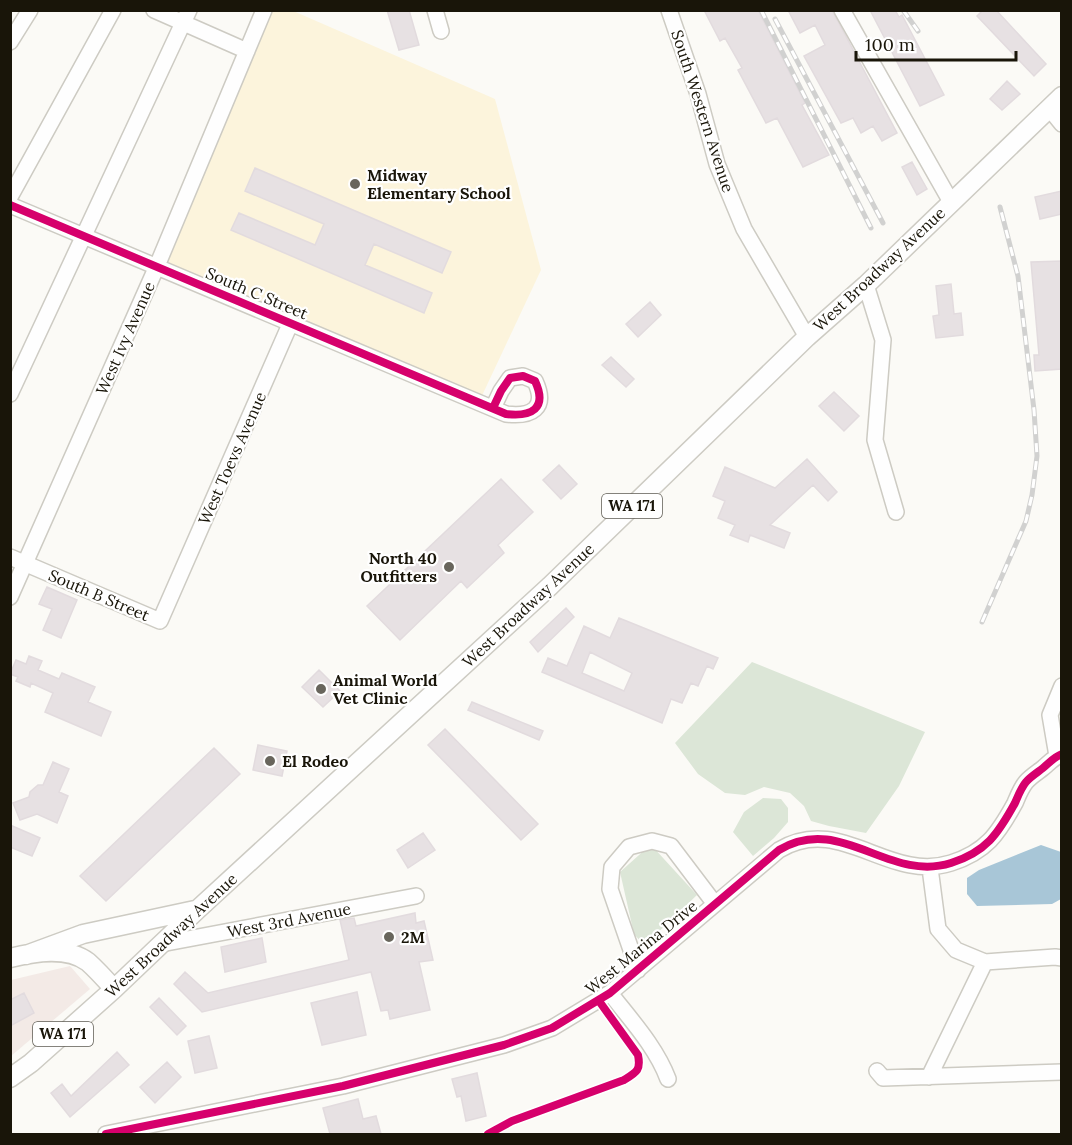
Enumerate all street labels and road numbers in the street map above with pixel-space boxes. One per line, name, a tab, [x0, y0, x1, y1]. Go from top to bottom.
street label: South Western Avenue	[667, 27, 739, 195]
street label: West Broadway Avenue	[809, 202, 949, 335]
street label: South C Street	[203, 263, 312, 324]
street label: West Ivy Avenue	[91, 278, 159, 398]
street label: West Toevs Avenue	[194, 388, 270, 527]
road number: WA 171	[602, 494, 662, 518]
street label: West Broadway Avenue	[458, 538, 598, 671]
street label: South B Street	[46, 565, 153, 626]
street label: West Broadway Avenue	[101, 868, 241, 1001]
street label: West Marina Drive	[581, 895, 701, 998]
street label: West 3rd Avenue	[225, 898, 353, 942]
road number: WA 171	[33, 1022, 93, 1046]

